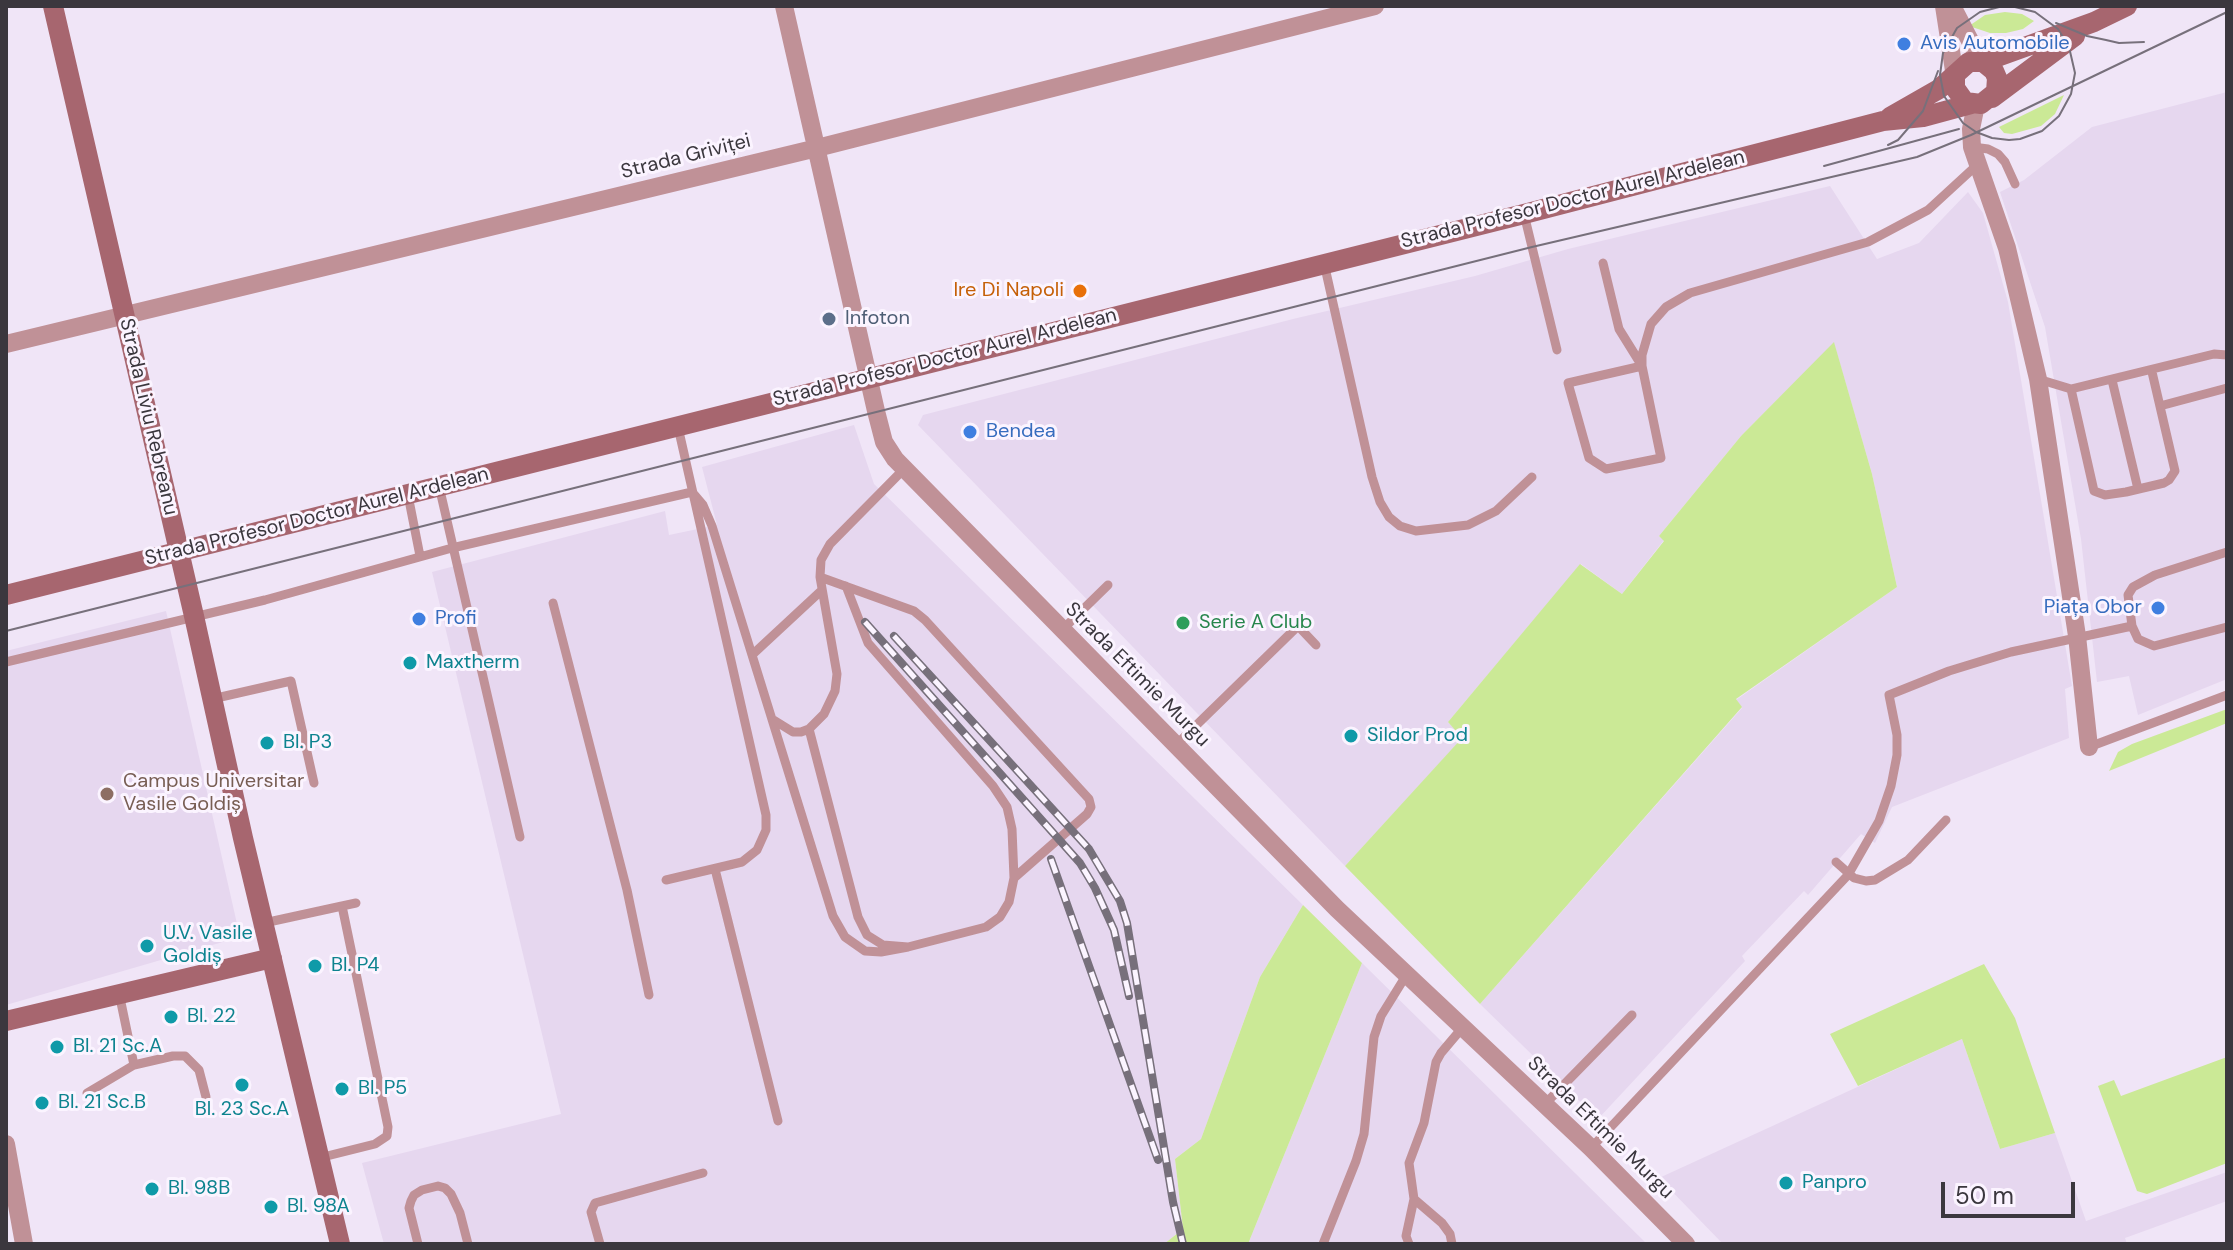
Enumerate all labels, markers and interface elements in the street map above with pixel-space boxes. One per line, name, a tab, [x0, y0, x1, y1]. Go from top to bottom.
place label: Avis Automobile	[1920, 32, 2070, 56]
marker: Avis Automobile	[1895, 35, 1913, 53]
street label: Strada Griviței	[619, 129, 753, 185]
street label: Strada Profesor Doctor Aurel Ardelean	[1399, 146, 1747, 254]
place label: Ire Di Napoli	[953, 279, 1064, 303]
marker: Ire Di Napoli	[1071, 282, 1089, 300]
street label: Strada Profesor Doctor Aurel Ardelean	[771, 304, 1119, 412]
place label: Infoton	[845, 307, 910, 331]
marker: Infoton	[820, 310, 838, 328]
street label: Strada Liviu Rebreanu	[114, 316, 182, 518]
place label: Bendea	[986, 420, 1056, 444]
marker: Bendea	[961, 423, 979, 441]
street label: Strada Profesor Doctor Aurel Ardelean	[143, 463, 491, 571]
place label: Piața Obor	[2044, 596, 2142, 620]
street label: Strada Eftimie Murgu	[1060, 598, 1214, 752]
marker: Piața Obor	[2149, 599, 2167, 617]
place label: Profi	[435, 607, 477, 631]
marker: Profi	[410, 610, 428, 628]
place label: Serie A Club	[1199, 611, 1312, 635]
marker: Serie A Club	[1174, 614, 1192, 632]
place label: Maxtherm	[426, 651, 520, 675]
marker: Maxtherm	[401, 654, 419, 672]
place label: Sildor Prod	[1367, 724, 1468, 748]
marker: Sildor Prod	[1342, 727, 1360, 745]
place label: Bl. P3	[283, 731, 332, 755]
marker: Bl. P3	[258, 734, 276, 752]
place label: Campus Universitar Vasile Goldiș	[123, 770, 305, 817]
marker: Campus Universitar Vasile Goldiș	[98, 785, 116, 803]
place label: U.V. Vasile Goldiș	[163, 922, 253, 969]
marker: U.V. Vasile Goldiș	[138, 937, 156, 955]
place label: Bl. P4	[331, 954, 379, 978]
marker: Bl. P4	[306, 957, 324, 975]
place label: Bl. 22	[187, 1005, 236, 1029]
marker: Bl. 22	[162, 1008, 180, 1026]
place label: Bl. 21 Sc.A	[73, 1035, 162, 1059]
marker: Bl. 21 Sc.A	[48, 1038, 66, 1056]
street label: Strada Eftimie Murgu	[1522, 1052, 1678, 1204]
marker: Bl. 23 Sc.A	[233, 1076, 251, 1094]
place label: Bl. P5	[358, 1077, 407, 1101]
marker: Bl. P5	[333, 1080, 351, 1098]
place label: Bl. 21 Sc.B	[58, 1091, 146, 1115]
marker: Bl. 21 Sc.B	[33, 1094, 51, 1112]
place label: Bl. 23 Sc.A	[195, 1098, 289, 1122]
scale bar	[1945, 1166, 2079, 1216]
place label: Panpro	[1802, 1171, 1867, 1195]
marker: Panpro	[1777, 1174, 1795, 1192]
place label: Bl. 98B	[168, 1177, 230, 1201]
marker: Bl. 98B	[143, 1180, 161, 1198]
text: 50 m	[1955, 1180, 2014, 1211]
place label: Bl. 98A	[287, 1195, 350, 1219]
marker: Bl. 98A	[262, 1198, 280, 1216]

